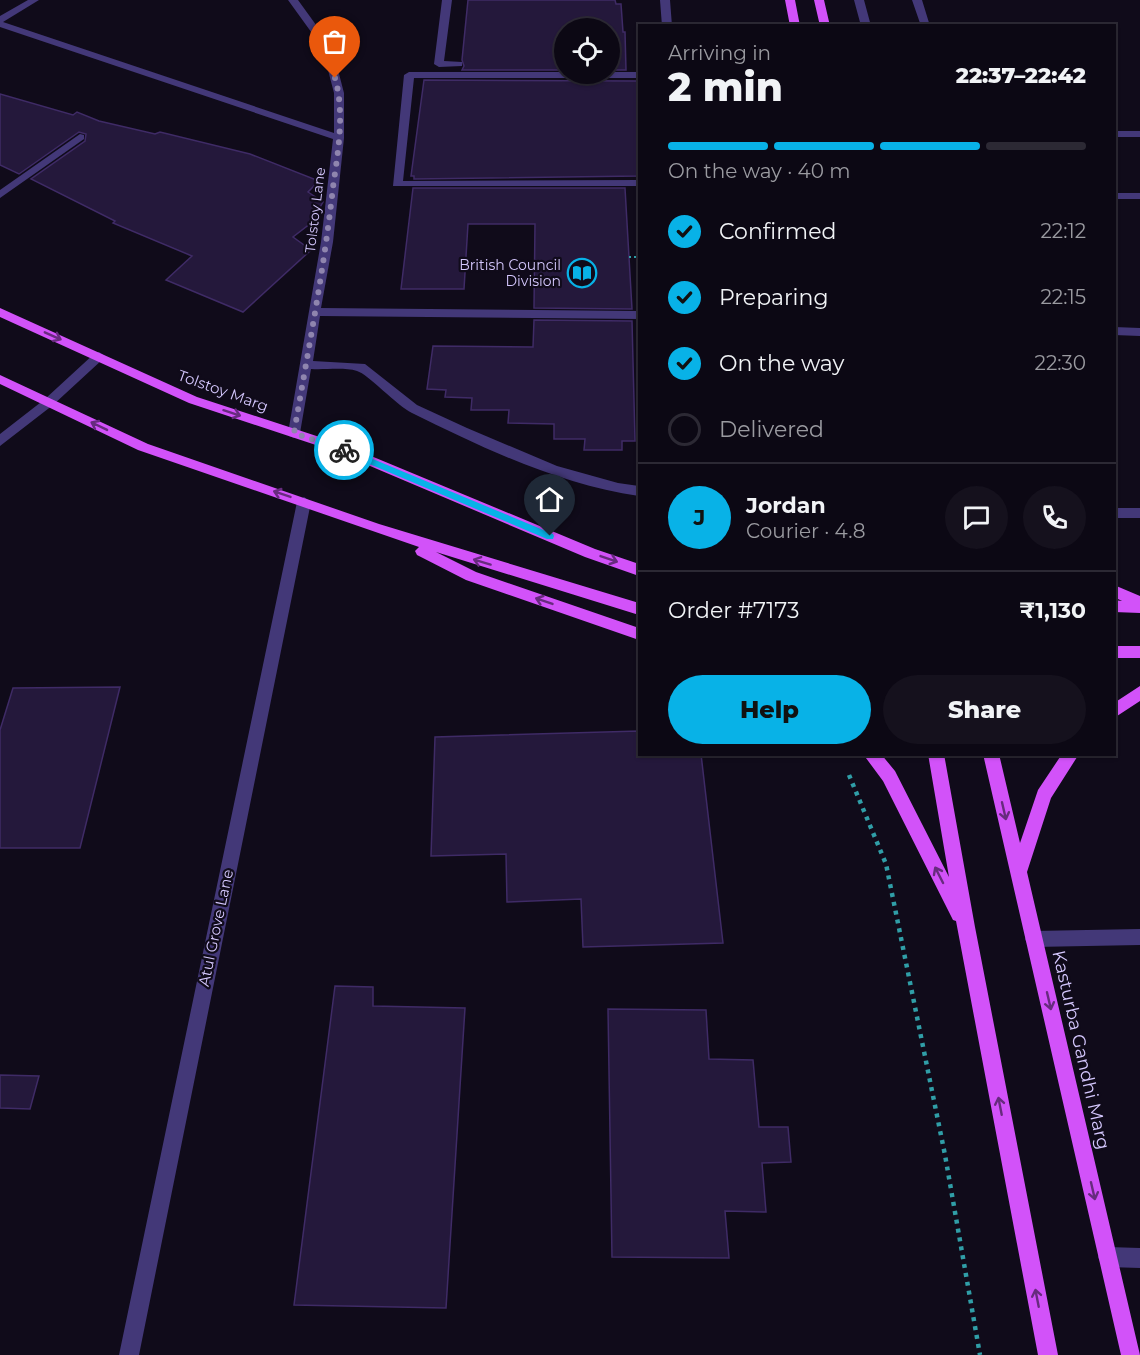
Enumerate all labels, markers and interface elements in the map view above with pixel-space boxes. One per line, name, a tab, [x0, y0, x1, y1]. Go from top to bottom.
pin	[309, 16, 360, 78]
map controls	[554, 18, 620, 84]
button: locate	[554, 18, 620, 84]
icon: bag	[318, 25, 351, 58]
text: Arriving in	[668, 41, 771, 65]
text: 22:37–22:42	[956, 62, 1086, 89]
text: 2 min	[668, 63, 783, 111]
text: On the way · 40 m	[668, 159, 850, 183]
street label: Tolstoy Lane	[301, 166, 329, 254]
icon: check	[668, 215, 701, 248]
text: Confirmed	[719, 218, 836, 245]
text: 22:12	[1040, 219, 1086, 243]
place label: British Council Division	[459, 256, 561, 290]
library icon: British Council Division	[566, 257, 598, 289]
icon: check	[668, 281, 701, 314]
text: Preparing	[719, 284, 828, 311]
text: 22:15	[1041, 285, 1086, 309]
one-way arrow	[44, 330, 62, 342]
icon: check	[668, 347, 701, 380]
text: On the way	[719, 350, 844, 377]
text: 22:30	[1035, 351, 1086, 375]
street label: Tolstoy Marg	[175, 365, 271, 416]
one-way arrow	[222, 408, 241, 419]
text: Delivered	[719, 416, 824, 443]
one-way arrow	[91, 420, 109, 432]
courier	[314, 420, 374, 480]
icon: bike	[328, 434, 361, 467]
pin	[524, 474, 575, 536]
icon: home	[533, 483, 566, 516]
button: chat	[945, 486, 1008, 549]
button: phone	[1023, 486, 1086, 549]
one-way arrow	[273, 488, 292, 499]
text: Jordan	[746, 492, 826, 519]
text: J	[694, 504, 705, 531]
text: Courier · 4.8	[746, 519, 865, 543]
one-way arrow	[600, 555, 618, 566]
one-way arrow	[473, 556, 492, 567]
one-way arrow	[535, 595, 554, 606]
text: Order #7173	[668, 597, 799, 624]
text: ₹1,130	[1019, 597, 1086, 624]
button: Help	[668, 675, 871, 744]
button: Share	[883, 675, 1086, 744]
one-way arrow	[998, 802, 1010, 821]
one-way arrow	[933, 866, 945, 884]
street label: Atul Grove Lane	[194, 868, 237, 988]
street label: Kasturba Gandhi Marg	[1047, 948, 1115, 1152]
one-way arrow	[1043, 991, 1055, 1010]
one-way arrow	[994, 1097, 1005, 1116]
one-way arrow	[1088, 1181, 1099, 1200]
one-way arrow	[1031, 1288, 1042, 1308]

